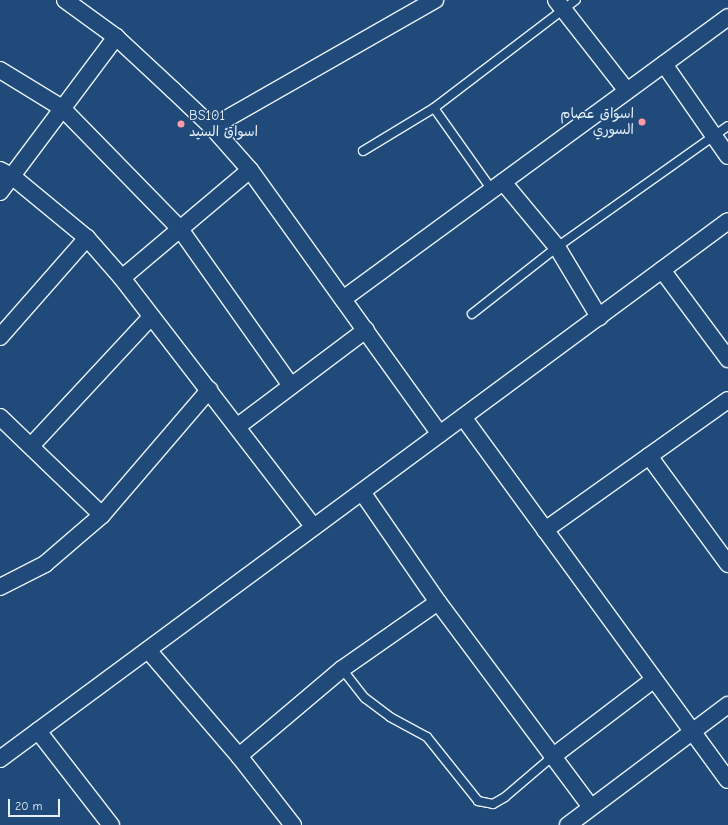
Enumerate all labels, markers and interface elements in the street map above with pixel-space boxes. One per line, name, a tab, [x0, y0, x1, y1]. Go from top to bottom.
place label: اسواق عصام السوري	[560, 106, 634, 138]
place label: BS101 اسواق السيد	[189, 108, 258, 140]
marker: اسواق عصام السوري	[637, 117, 647, 127]
marker: BS101 اسواق السيد	[176, 119, 186, 129]
scale bar	[10, 791, 62, 817]
text: 20 m	[15, 799, 43, 813]

